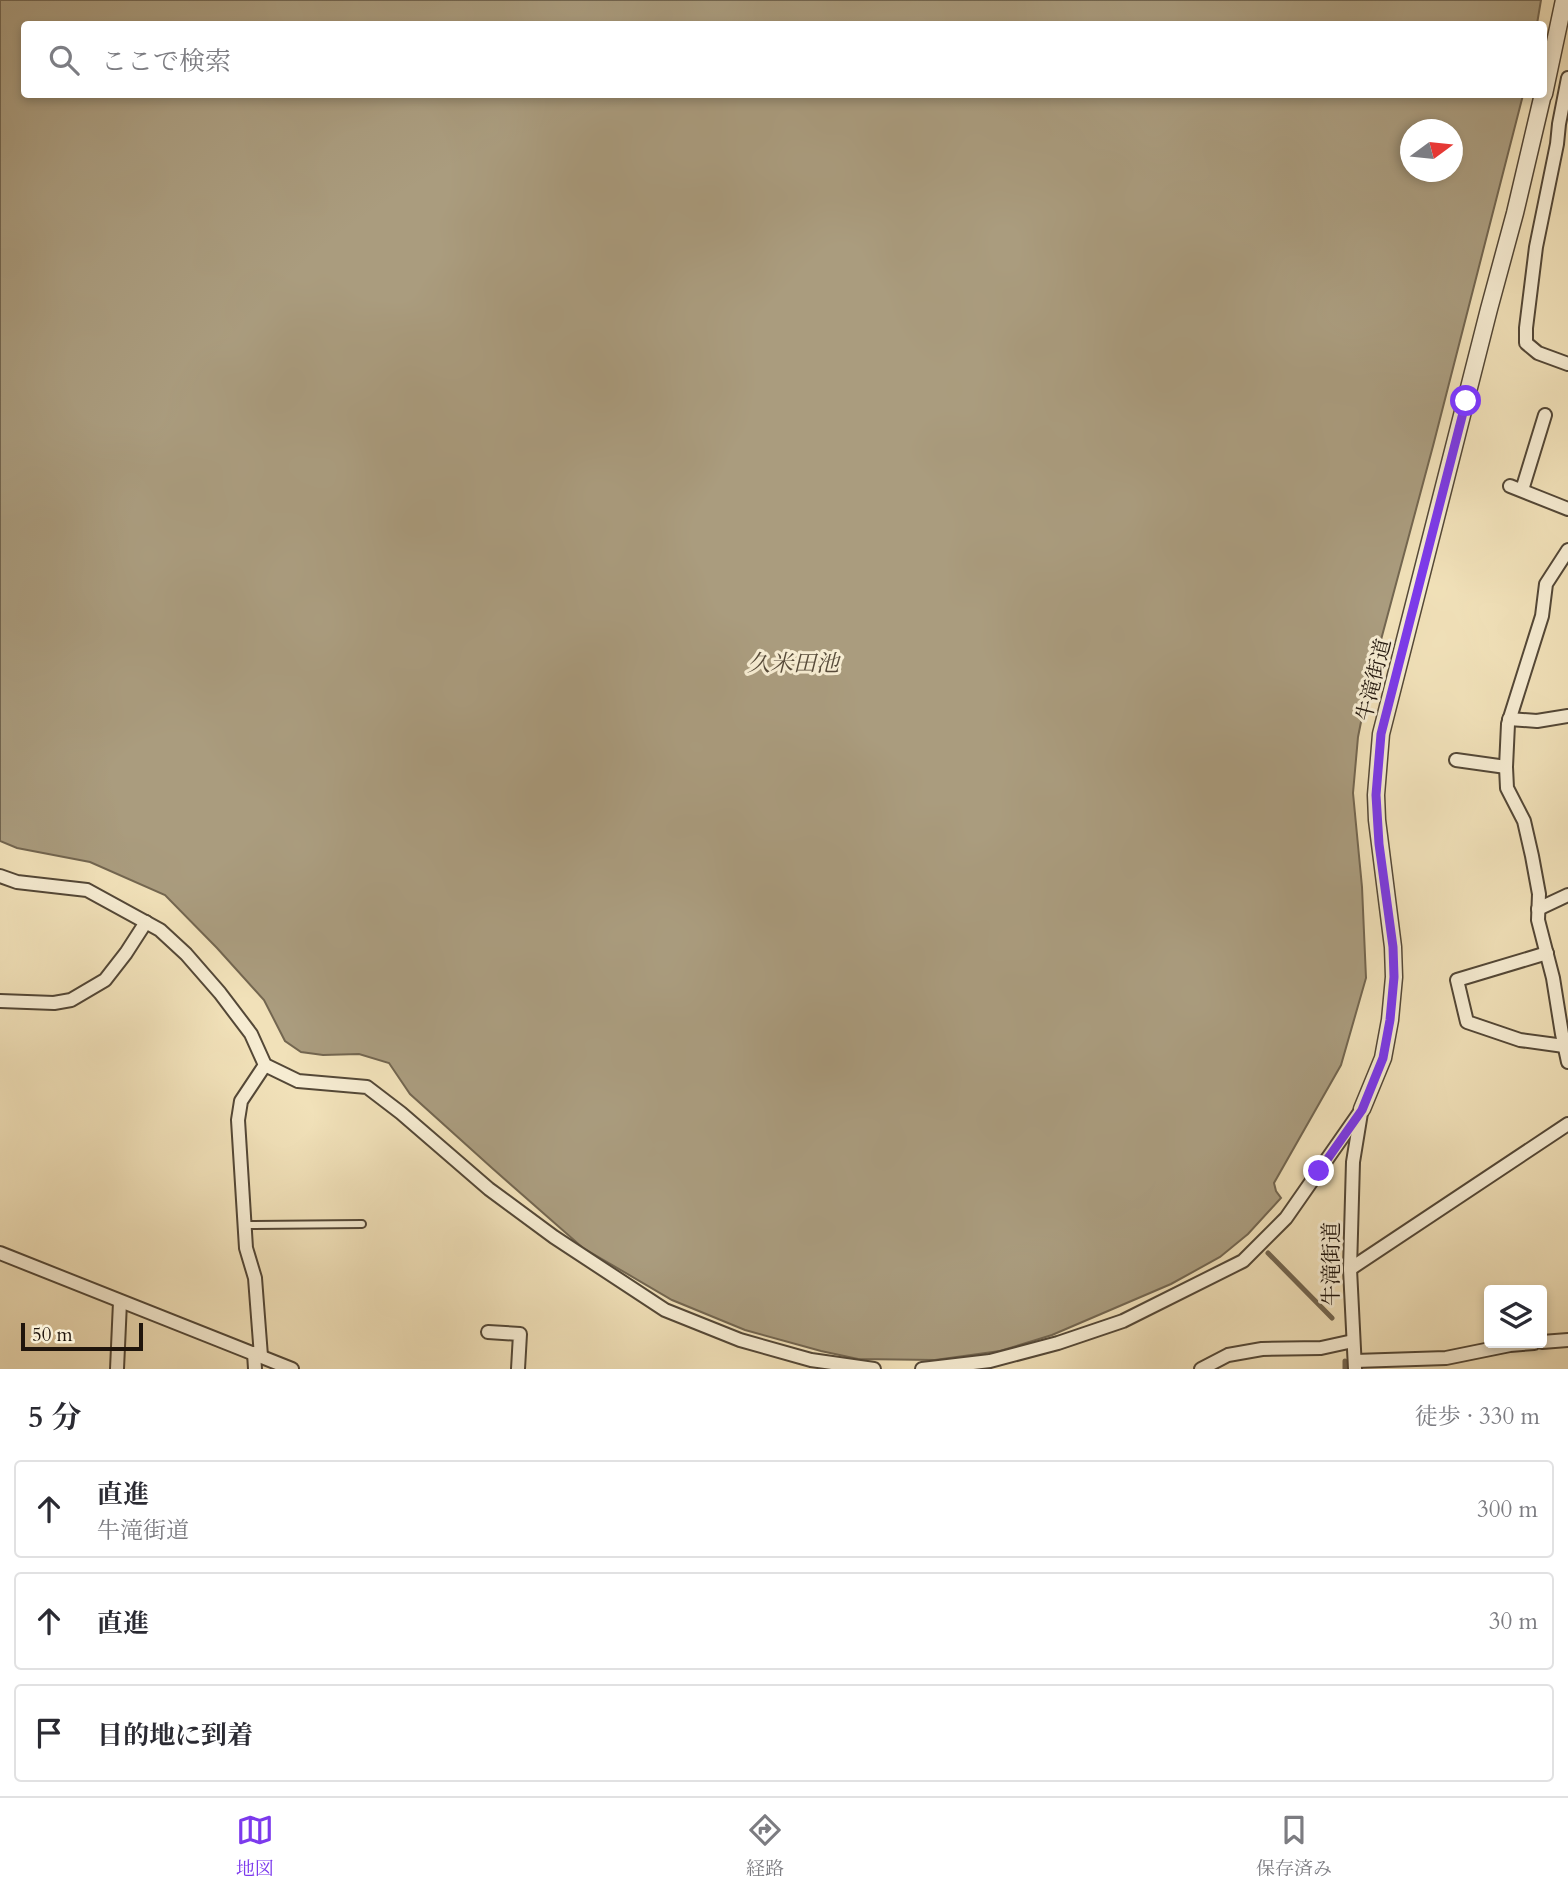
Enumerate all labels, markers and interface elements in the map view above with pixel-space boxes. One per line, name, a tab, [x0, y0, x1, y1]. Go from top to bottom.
search box	[21, 21, 1547, 98]
icon: search	[45, 41, 83, 79]
text: ここで検索	[101, 44, 231, 79]
north arrow	[1400, 119, 1463, 182]
route start	[1450, 385, 1481, 416]
street label: 牛滝街道	[1350, 636, 1398, 724]
water label: 久米田池	[747, 648, 842, 679]
route end	[1303, 1155, 1334, 1186]
street label: 牛滝街道	[1317, 1222, 1346, 1306]
map controls	[1484, 1285, 1547, 1348]
button: layers	[1484, 1285, 1547, 1348]
scale bar	[21, 1320, 144, 1352]
text: 50 m	[32, 1322, 73, 1348]
text: 5 分	[28, 1397, 81, 1438]
text: 徒歩 · 330 m	[1415, 1401, 1540, 1432]
text: 直進	[97, 1477, 149, 1512]
icon: ahead	[30, 1490, 68, 1528]
text: 300 m	[1477, 1494, 1538, 1525]
text: 牛滝街道	[97, 1515, 189, 1546]
icon: ahead	[30, 1602, 68, 1640]
text: 直進	[97, 1606, 149, 1641]
text: 30 m	[1489, 1606, 1538, 1637]
icon: arrive	[30, 1714, 68, 1752]
text: 目的地に到着	[97, 1718, 253, 1753]
tab: 地図	[236, 1811, 274, 1882]
tab: 経路	[746, 1811, 784, 1882]
tab: 保存済み	[1256, 1811, 1332, 1882]

